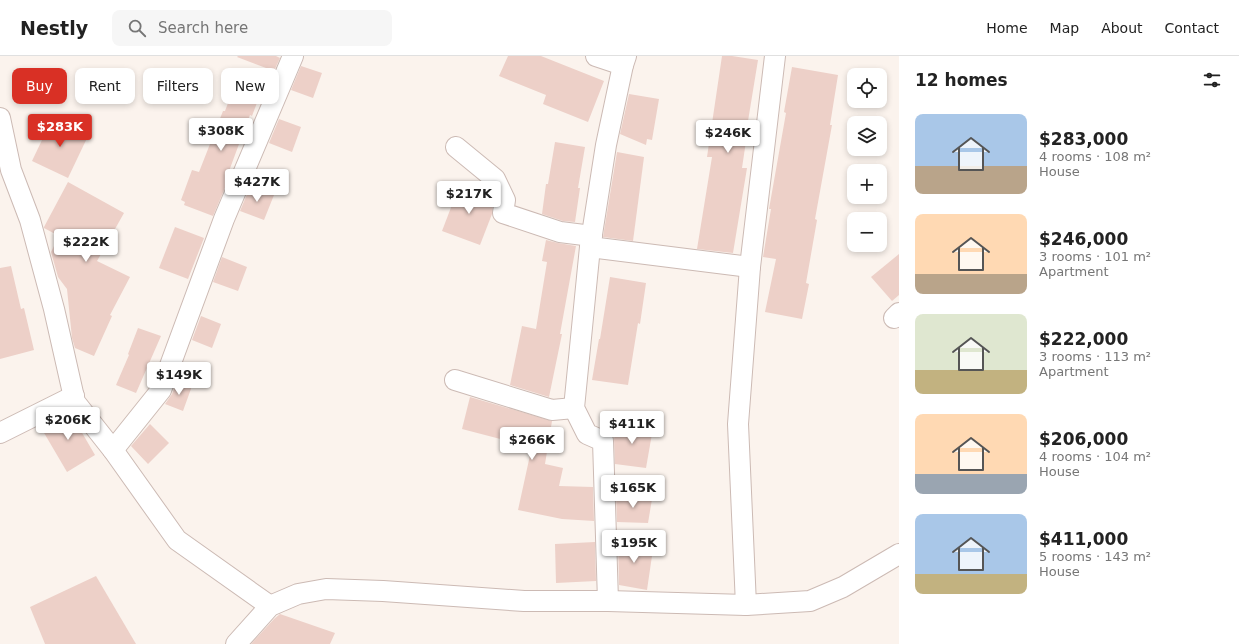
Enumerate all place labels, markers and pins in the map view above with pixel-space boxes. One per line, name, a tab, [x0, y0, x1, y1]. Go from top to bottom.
pin: $283K	[32, 114, 88, 148]
pin: $308K	[193, 118, 249, 152]
pin: $246K	[700, 120, 756, 154]
pin: $427K	[229, 169, 285, 203]
pin: $217K	[441, 181, 497, 215]
pin: $222K	[58, 229, 114, 263]
pin: $149K	[151, 362, 207, 396]
pin: $206K	[40, 407, 96, 441]
pin: $411K	[604, 411, 660, 445]
pin: $266K	[504, 427, 560, 461]
pin: $165K	[605, 475, 661, 509]
pin: $195K	[606, 530, 662, 564]

